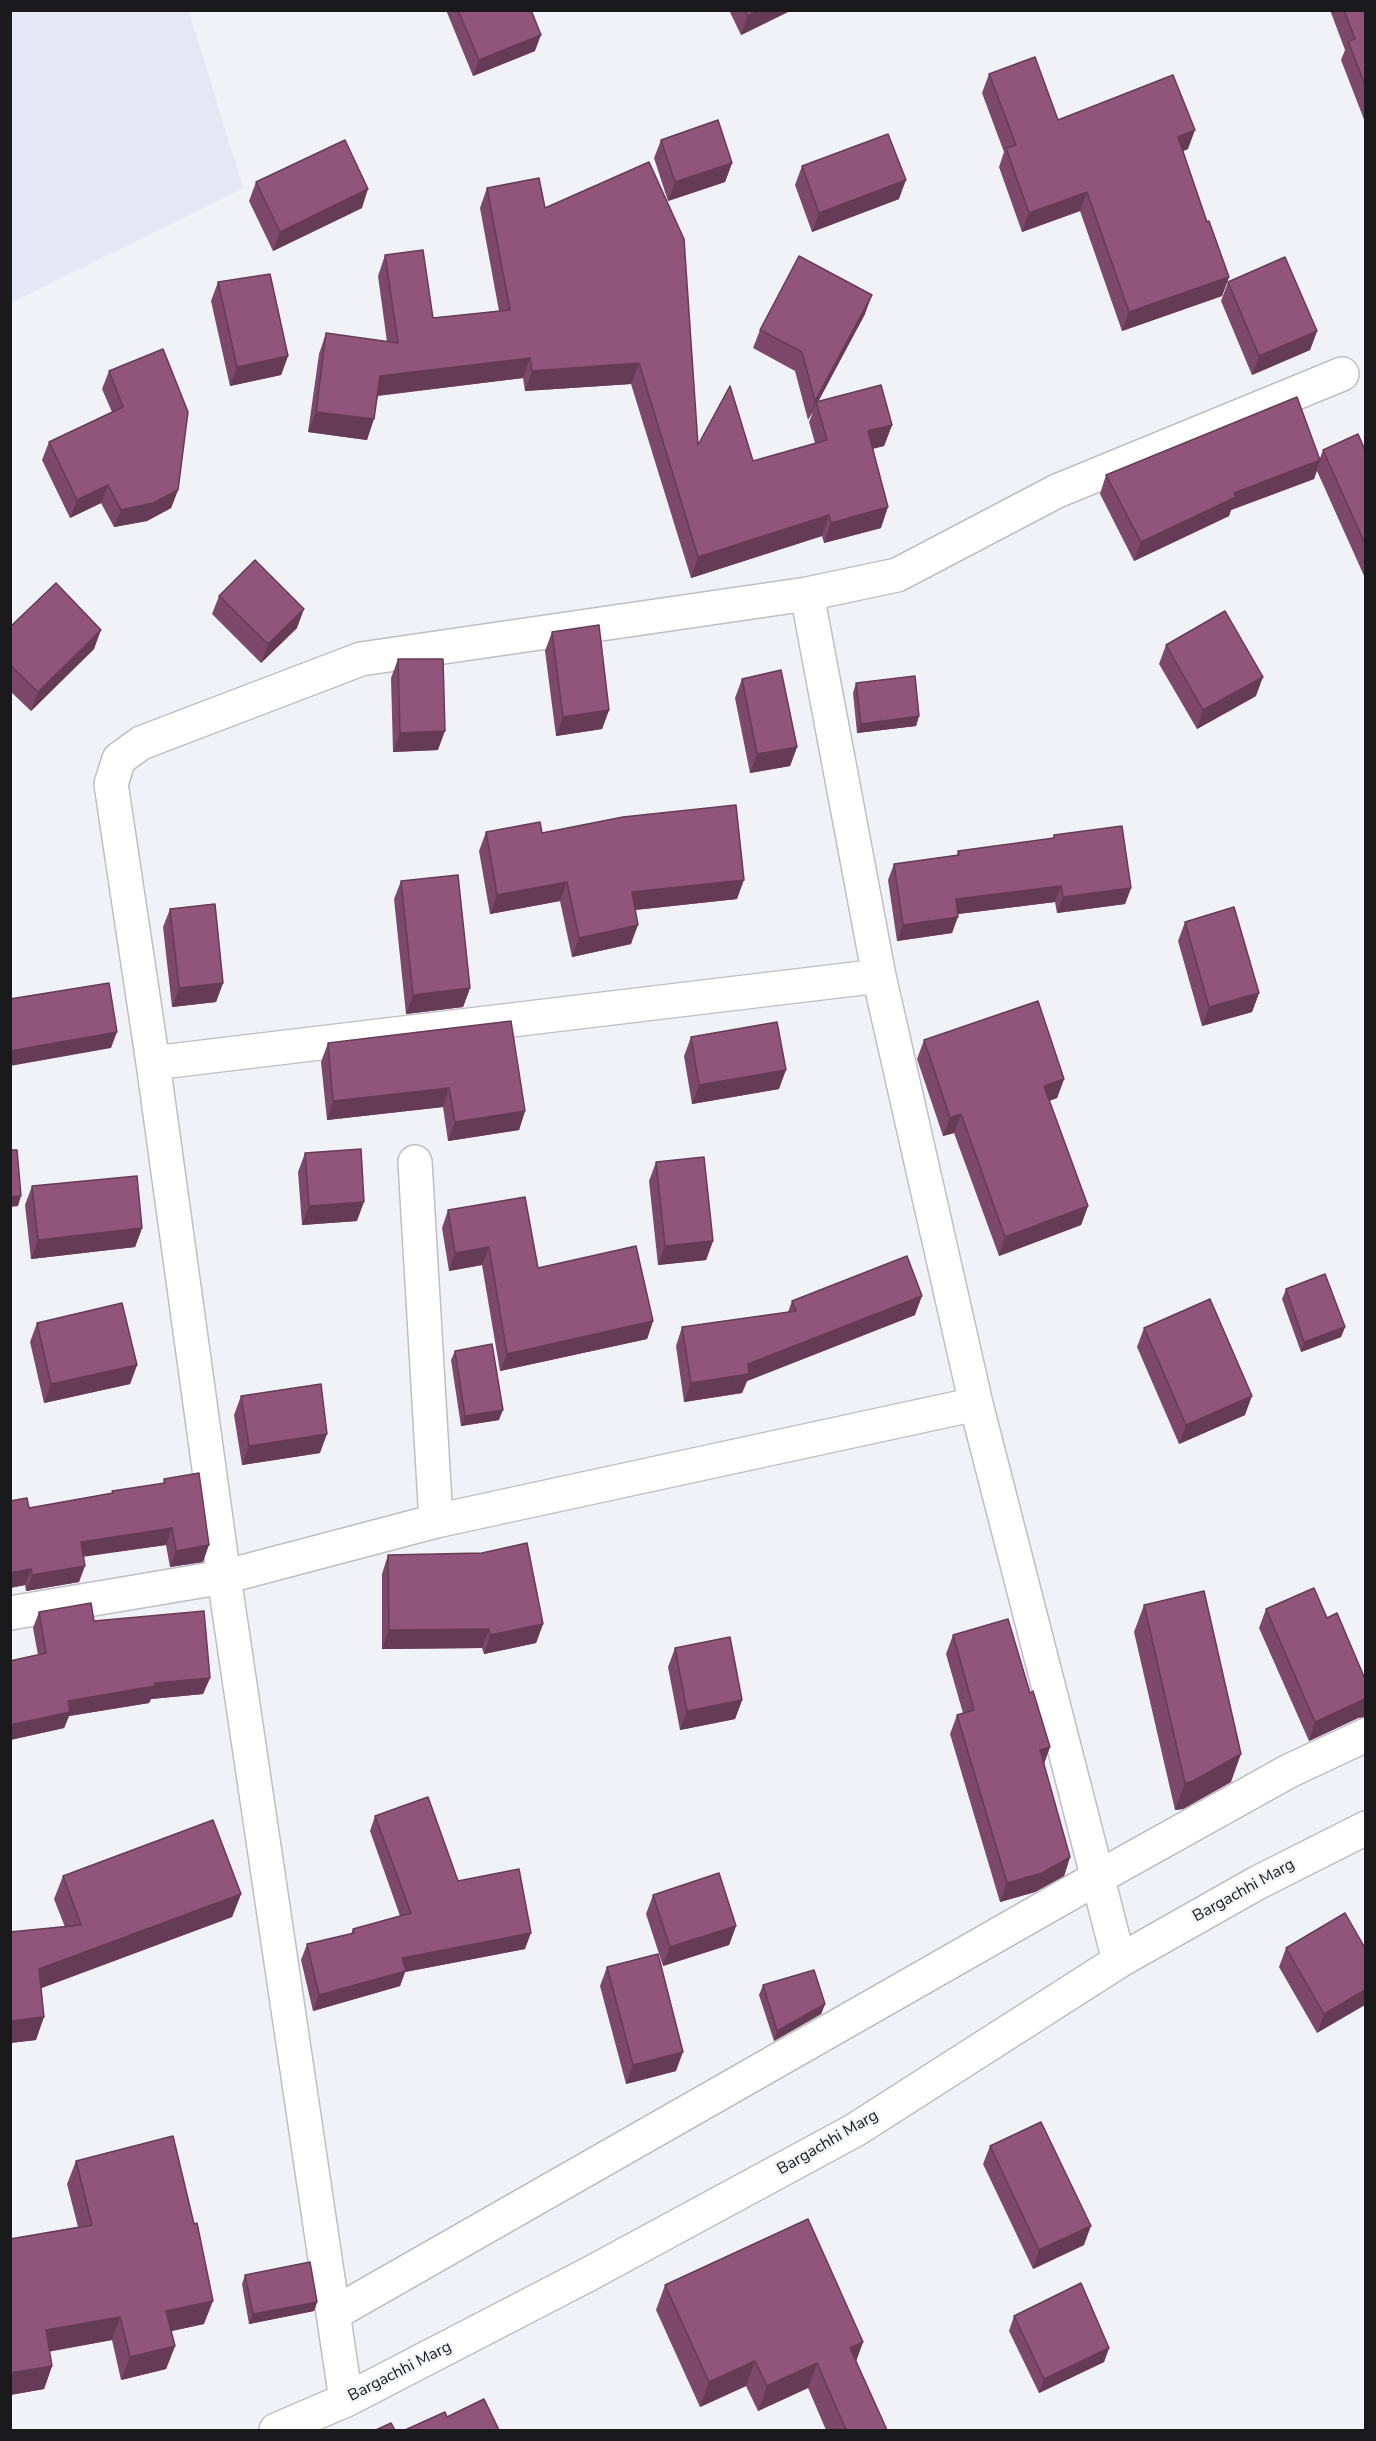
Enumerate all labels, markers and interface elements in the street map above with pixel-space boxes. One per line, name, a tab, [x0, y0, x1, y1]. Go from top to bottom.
street label: Bargachhi Marg	[1190, 1855, 1298, 1927]
street label: Bargachhi Marg	[774, 2106, 882, 2180]
street label: Bargachhi Marg	[345, 2338, 455, 2406]

